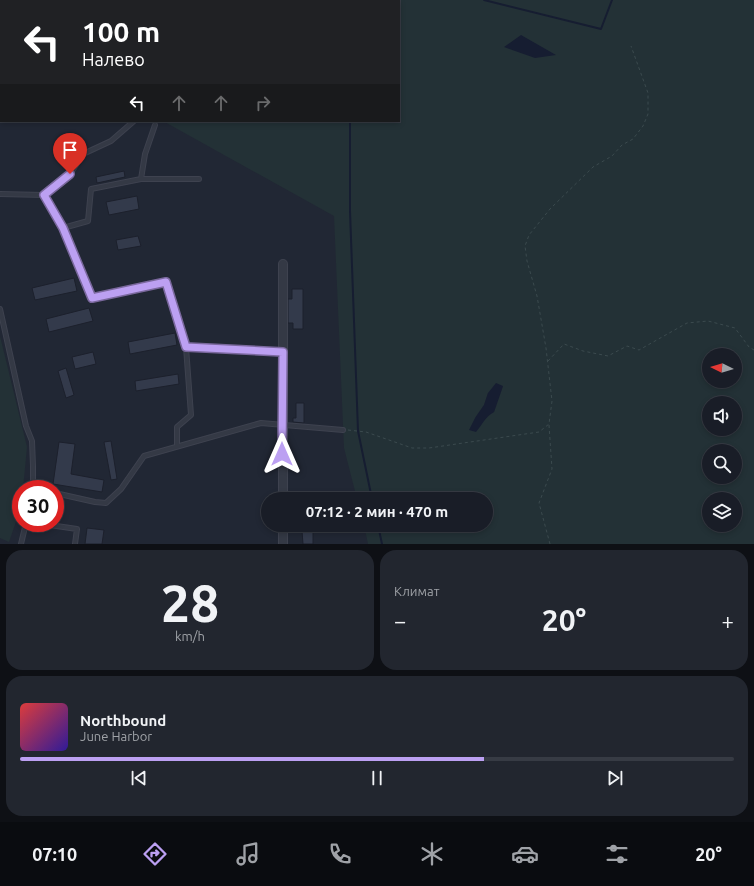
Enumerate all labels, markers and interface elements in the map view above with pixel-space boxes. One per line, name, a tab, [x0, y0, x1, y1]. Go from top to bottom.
icon: left	[16, 16, 68, 68]
text: 100 m	[82, 16, 160, 47]
text: Налево	[82, 49, 145, 69]
icon: left	[126, 92, 148, 114]
icon: ahead	[168, 92, 190, 114]
icon: ahead	[210, 92, 232, 114]
icon: right	[252, 92, 274, 114]
pin	[53, 133, 87, 174]
icon: arrive	[59, 139, 81, 161]
north arrow	[702, 348, 742, 388]
map controls	[702, 348, 742, 532]
button: sound	[702, 396, 742, 436]
position arrow	[261, 433, 303, 475]
button: search	[702, 444, 742, 484]
speed limit sign: 30	[12, 480, 64, 532]
button: layers	[702, 492, 742, 532]
text: 07:12 · 2 мин · 470 m	[306, 503, 448, 520]
text: 28	[161, 574, 219, 632]
text: Климат	[394, 584, 439, 598]
text: 20°	[542, 603, 586, 637]
text: −	[394, 608, 406, 633]
text: +	[722, 608, 734, 633]
text: km/h	[175, 629, 205, 643]
text: Northbound	[80, 712, 166, 729]
text: June Harbor	[80, 729, 152, 743]
icon: previous	[128, 767, 150, 789]
icon: pause	[366, 767, 388, 789]
icon: next	[604, 767, 626, 789]
icon: directions	[141, 840, 169, 868]
icon: music	[234, 840, 262, 868]
icon: phone	[326, 840, 354, 868]
icon: climate	[418, 840, 446, 868]
icon: car	[511, 840, 539, 868]
icon: filters	[603, 840, 631, 868]
text: 07:10	[32, 844, 77, 864]
text: 20°	[695, 844, 722, 864]

